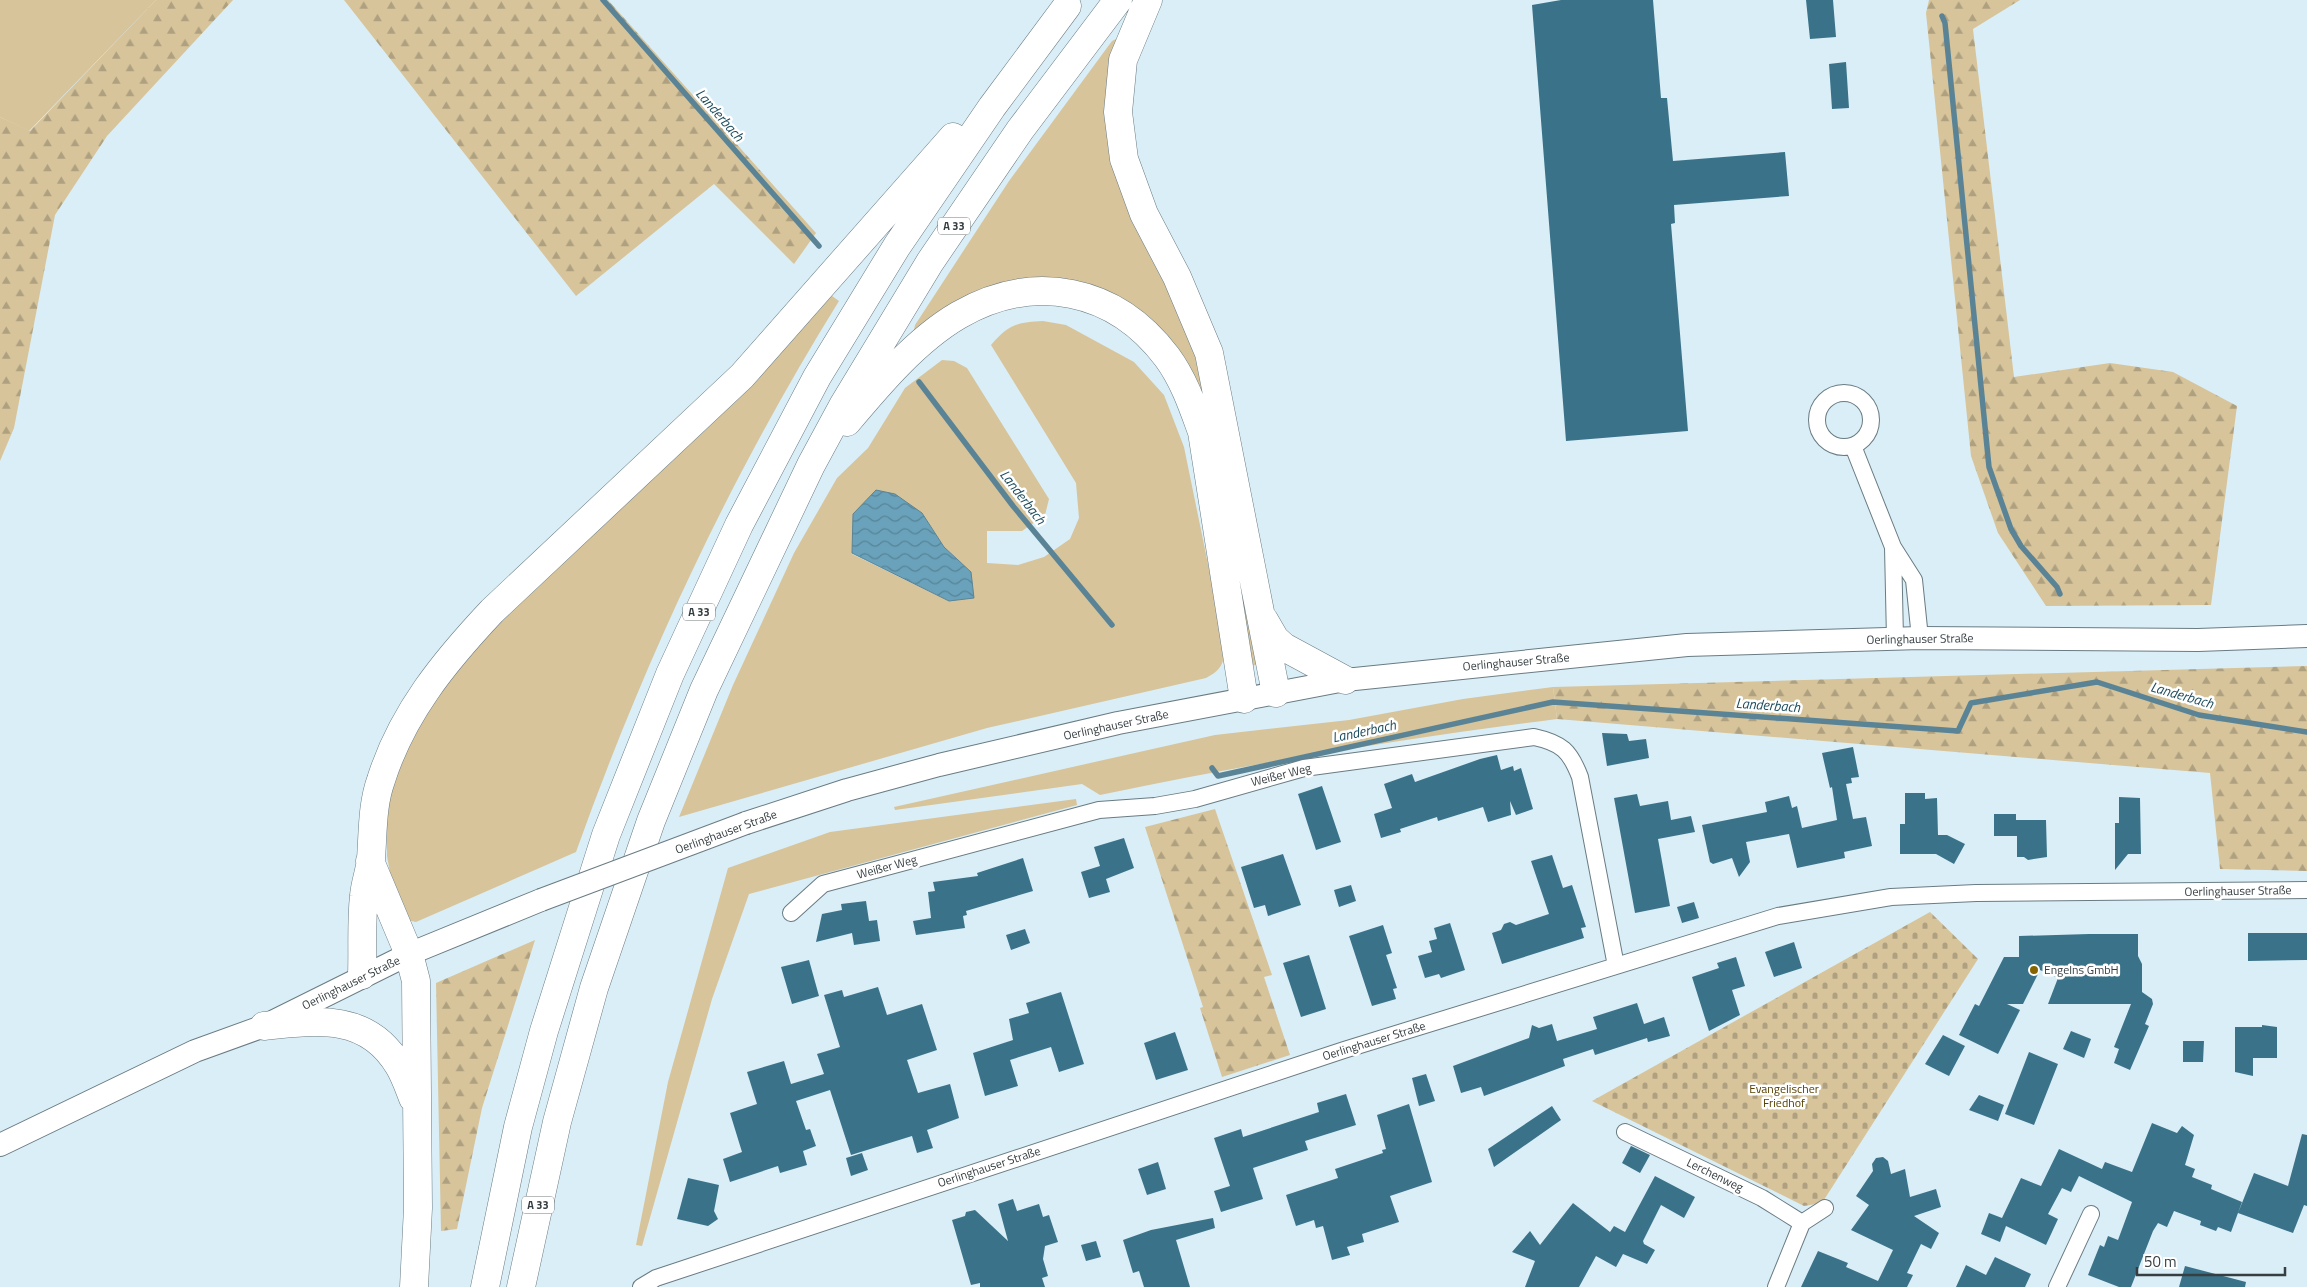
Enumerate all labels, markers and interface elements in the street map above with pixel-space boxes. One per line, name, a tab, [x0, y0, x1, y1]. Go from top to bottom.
water label: Landerbach	[691, 83, 750, 147]
road number: A 33	[938, 218, 970, 235]
water label: Landerbach	[995, 465, 1052, 529]
road number: A 33	[683, 604, 715, 620]
street label: Oerlinghauser Straße	[1866, 628, 1974, 649]
street label: Oerlinghauser Straße	[1462, 647, 1570, 676]
water label: Landerbach	[2148, 676, 2217, 714]
water label: Landerbach	[1735, 692, 1802, 717]
street label: Oerlinghauser Straße	[1062, 704, 1170, 745]
water label: Landerbach	[1330, 713, 1399, 747]
street label: Weißer Weg	[1249, 758, 1313, 791]
street label: Oerlinghauser Straße	[672, 804, 779, 859]
street label: Weißer Weg	[855, 849, 919, 884]
street label: Oerlinghauser Straße	[2184, 880, 2292, 901]
street label: Oerlinghauser Straße	[298, 951, 403, 1015]
place label: Engelns GmbH	[2044, 960, 2119, 979]
marker: Engelns GmbH	[2028, 964, 2040, 976]
street label: Oerlinghauser Straße	[1320, 1016, 1428, 1065]
park label: Evangelischer Friedhof	[1749, 1079, 1819, 1112]
street label: Oerlinghauser Straße	[935, 1141, 1043, 1192]
street label: Lerchenweg	[1684, 1153, 1747, 1197]
road number: A 33	[522, 1196, 554, 1214]
scale bar	[2137, 1244, 2284, 1276]
text: 50 m	[2144, 1250, 2177, 1273]

